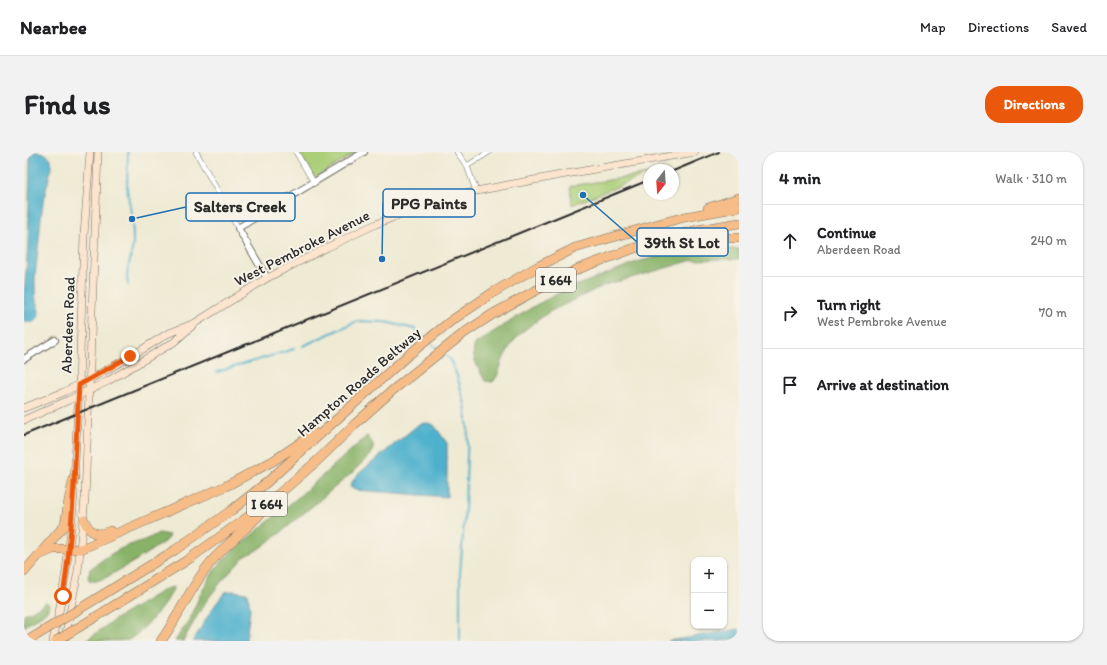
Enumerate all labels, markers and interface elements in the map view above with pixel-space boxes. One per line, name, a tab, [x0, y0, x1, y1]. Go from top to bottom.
text: Nearbee	[20, 16, 87, 39]
text: Map	[920, 19, 946, 36]
text: Directions	[968, 19, 1029, 36]
text: Saved	[1051, 19, 1087, 36]
button: Directions	[985, 86, 1083, 123]
text: Find us	[24, 87, 111, 121]
north arrow	[643, 164, 679, 200]
text: 4 min	[779, 168, 821, 188]
text: Walk · 310 m	[995, 171, 1067, 186]
callout: PPG Paints	[383, 189, 475, 217]
callout: Salters Creek	[186, 193, 295, 221]
text: PPG Paints	[391, 194, 467, 213]
text: Salters Creek	[194, 197, 287, 216]
street label: West Pembroke Avenue	[231, 206, 373, 290]
text: Continue	[817, 224, 876, 242]
callout: 39th St Lot	[637, 228, 728, 256]
icon: ahead	[779, 230, 801, 252]
text: 39th St Lot	[644, 233, 720, 252]
text: 240 m	[1030, 233, 1067, 248]
text: Aberdeen Road	[817, 242, 901, 257]
road number: I 664	[536, 268, 576, 292]
street label: Aberdeen Road	[57, 276, 79, 374]
text: Turn right	[817, 296, 881, 314]
icon: right	[779, 302, 801, 324]
text: 70 m	[1039, 305, 1067, 320]
text: West Pembroke Avenue	[817, 314, 947, 329]
street label: Hampton Roads Beltway	[294, 324, 424, 440]
route end	[121, 347, 139, 365]
icon: arrive	[779, 374, 801, 396]
text: Arrive at destination	[817, 376, 949, 394]
road number: I 664	[247, 492, 287, 516]
map controls	[691, 557, 727, 629]
button: +	[691, 557, 727, 593]
route start	[54, 587, 72, 605]
button: −	[691, 593, 727, 629]

